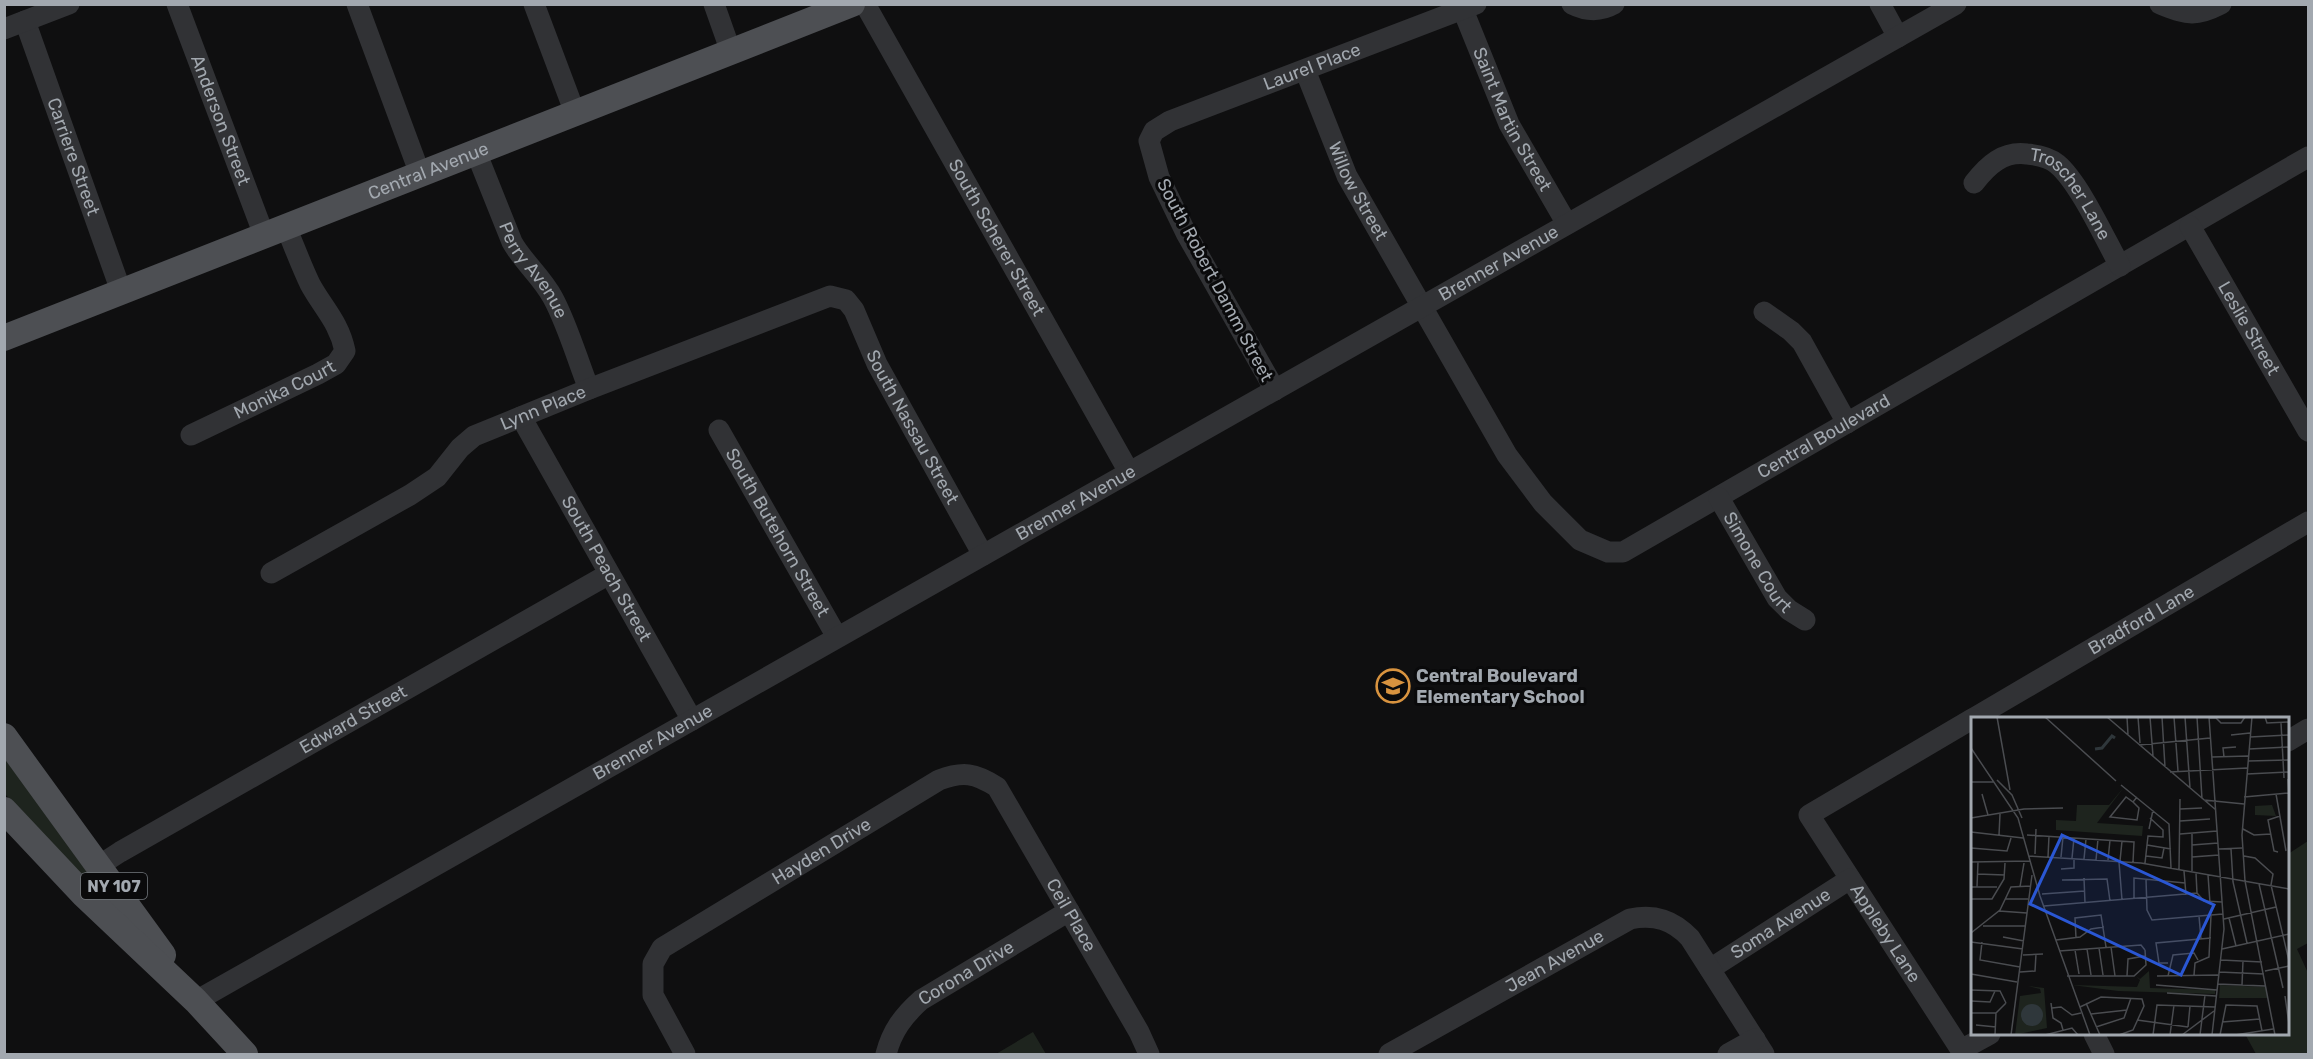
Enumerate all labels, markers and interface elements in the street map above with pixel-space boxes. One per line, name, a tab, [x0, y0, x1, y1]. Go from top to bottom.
street label: Laurel Place	[1260, 38, 1364, 95]
street label: Saint Martin Street	[1468, 44, 1557, 195]
street label: Anderson Street	[186, 52, 255, 188]
street label: Carriere Street	[42, 95, 104, 218]
street label: Central Avenue	[365, 137, 492, 205]
street label: Willow Street	[1323, 138, 1392, 244]
street label: Troscher Lane	[2029, 143, 2115, 244]
street label: South Scherer Street	[944, 155, 1050, 320]
street label: South Robert Damm Street	[1152, 175, 1278, 385]
street label: Perry Avenue	[494, 219, 572, 322]
street label: Brenner Avenue	[1435, 220, 1562, 306]
street label: Leslie Street	[2213, 277, 2284, 379]
street label: South Nassau Street	[861, 347, 964, 508]
street label: Monika Court	[230, 355, 339, 424]
street label: Lynn Place	[497, 380, 589, 435]
street label: Central Boulevard	[1753, 389, 1894, 483]
street label: South Butehorn Street	[721, 444, 834, 621]
street label: Brenner Avenue	[1012, 460, 1139, 545]
street label: South Peach Street	[557, 492, 656, 645]
street label: Simone Court	[1718, 508, 1797, 618]
street label: Bradford Lane	[2084, 580, 2198, 660]
place label: Central Boulevard Elementary School	[1416, 665, 1585, 708]
school or university icon: Central Boulevard Elementary School	[1375, 668, 1411, 704]
street label: Edward Street	[296, 680, 411, 759]
street label: Brenner Avenue	[589, 700, 717, 785]
inset map	[1971, 717, 2289, 1035]
street label: Hayden Drive	[768, 813, 875, 890]
road number: NY 107	[81, 873, 147, 899]
street label: Ceil Place	[1041, 875, 1101, 956]
street label: Appleby Lane	[1845, 880, 1926, 987]
street label: Soma Avenue	[1727, 883, 1835, 964]
street label: Jean Avenue	[1502, 925, 1608, 997]
street label: Corona Drive	[914, 936, 1018, 1010]

